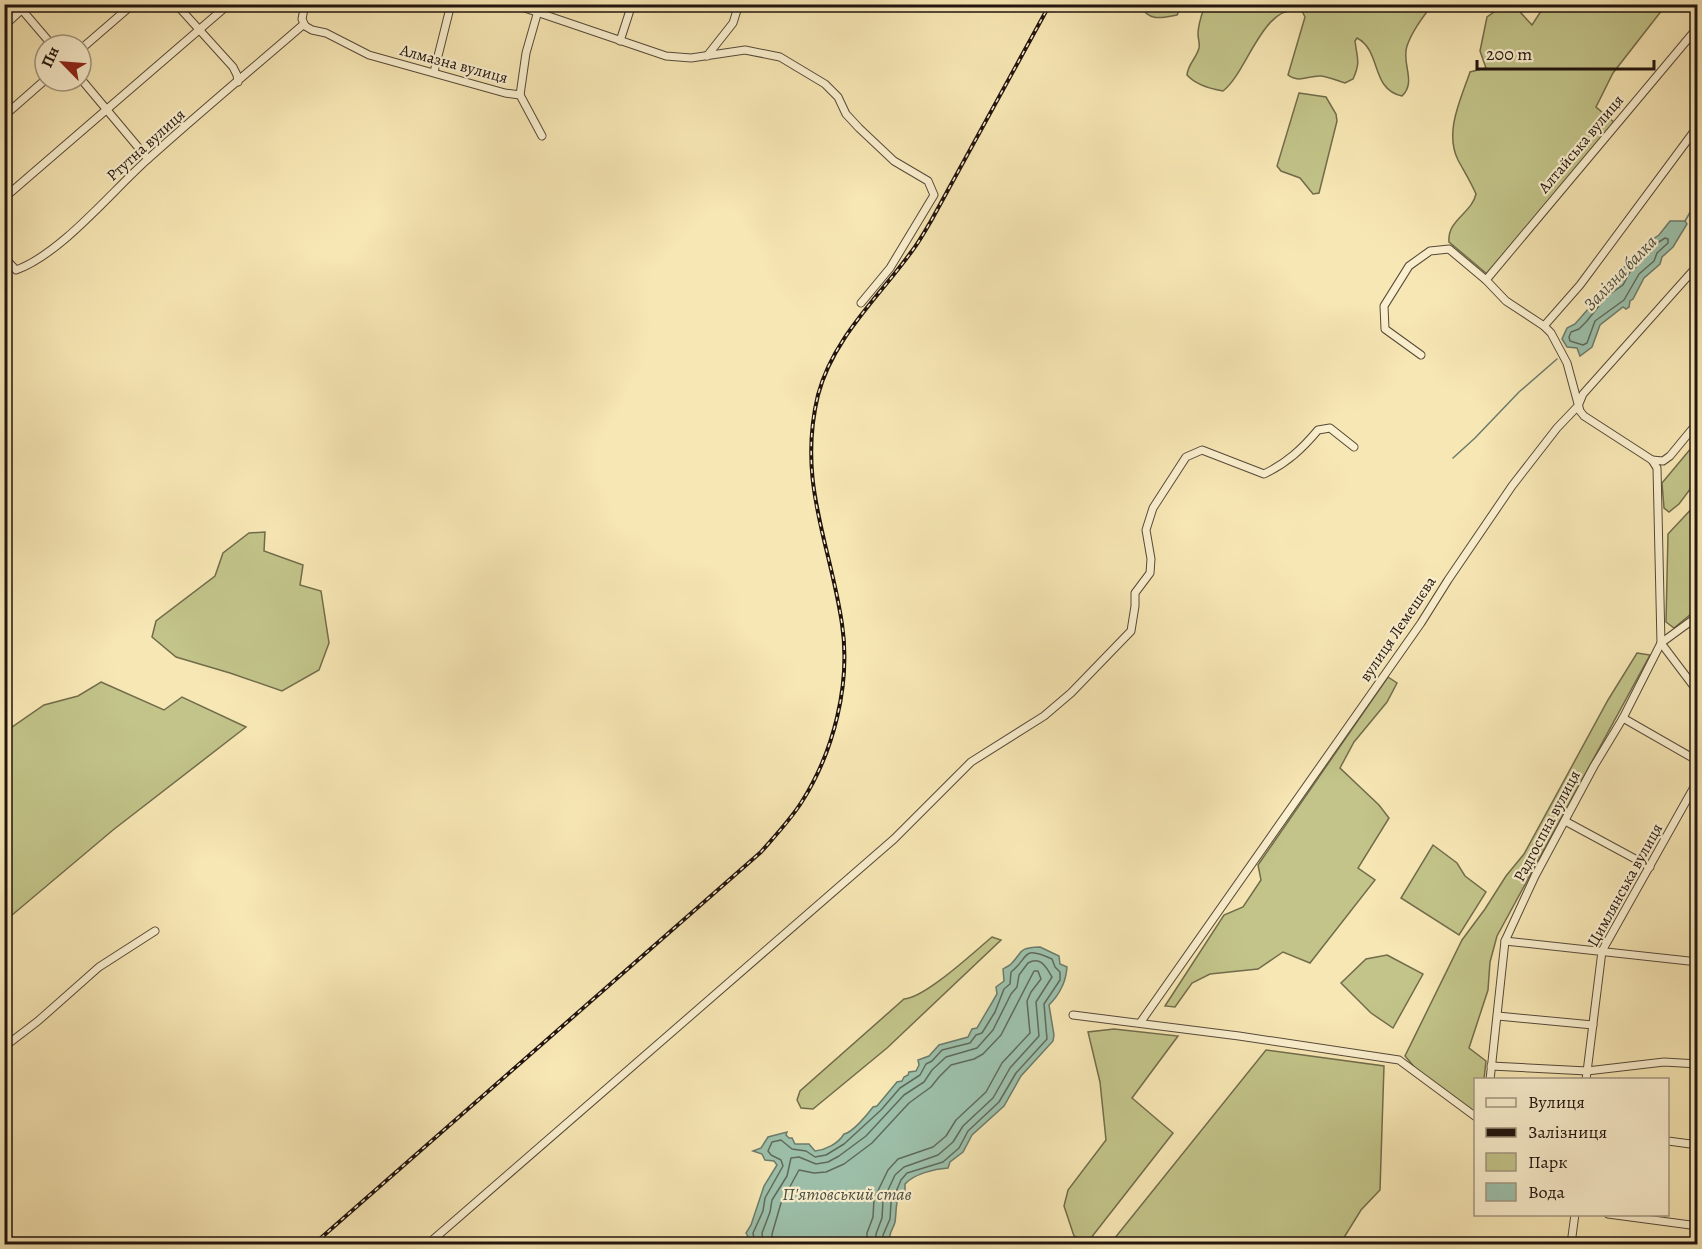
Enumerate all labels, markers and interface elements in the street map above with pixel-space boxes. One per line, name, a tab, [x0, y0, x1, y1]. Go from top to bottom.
north arrow	[33, 33, 93, 93]
scale bar	[1477, 33, 1654, 71]
street label: Алмазна вулиця	[397, 39, 511, 89]
text: 200 m	[1486, 42, 1532, 66]
text: Пн	[36, 43, 65, 71]
street label: Алтайська вулиця	[1533, 90, 1629, 199]
street label: Ртутна вулиця	[102, 104, 190, 186]
water label: Залізна балка	[1578, 230, 1662, 316]
street label: вулиця Лемешєва	[1355, 571, 1442, 686]
street label: Радгоспна вулиця	[1508, 766, 1586, 886]
street label: Цимлянська вулиця	[1582, 819, 1668, 951]
legend	[1474, 1078, 1669, 1216]
text: Вулиця	[1528, 1090, 1585, 1114]
text: Залізниця	[1528, 1120, 1607, 1144]
text: Парк	[1528, 1150, 1568, 1174]
text: Вода	[1528, 1180, 1566, 1204]
water label: П'ятовський став	[782, 1182, 912, 1206]

